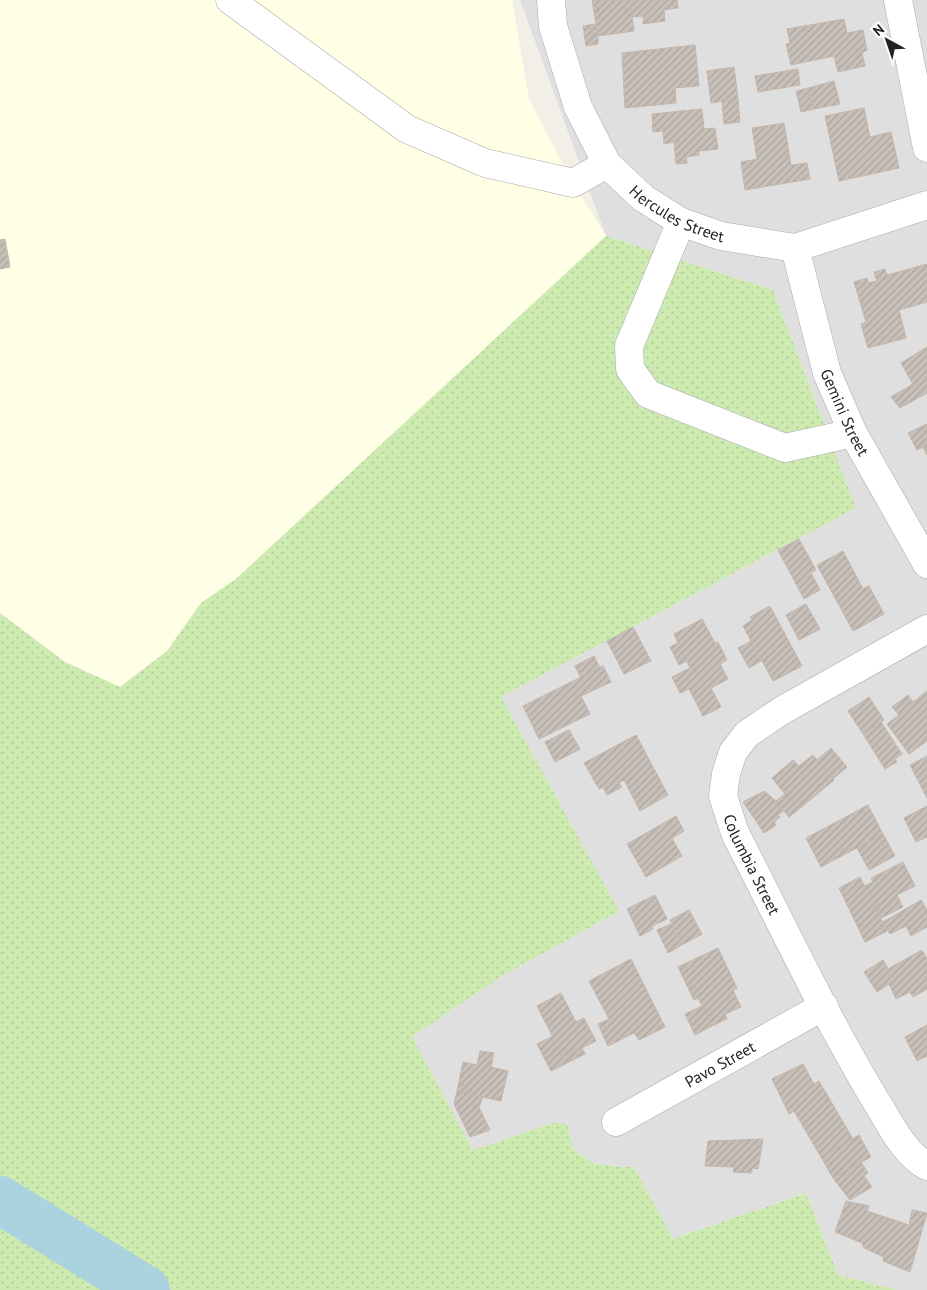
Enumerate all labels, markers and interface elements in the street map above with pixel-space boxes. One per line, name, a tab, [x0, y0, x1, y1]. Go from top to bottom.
north arrow	[862, 15, 912, 65]
text: N	[869, 20, 888, 40]
street label: Hercules Street	[625, 181, 726, 246]
street label: Gemini Street	[816, 366, 874, 460]
street label: Columbia Street	[720, 812, 785, 919]
street label: Pavo Street	[681, 1036, 759, 1092]

